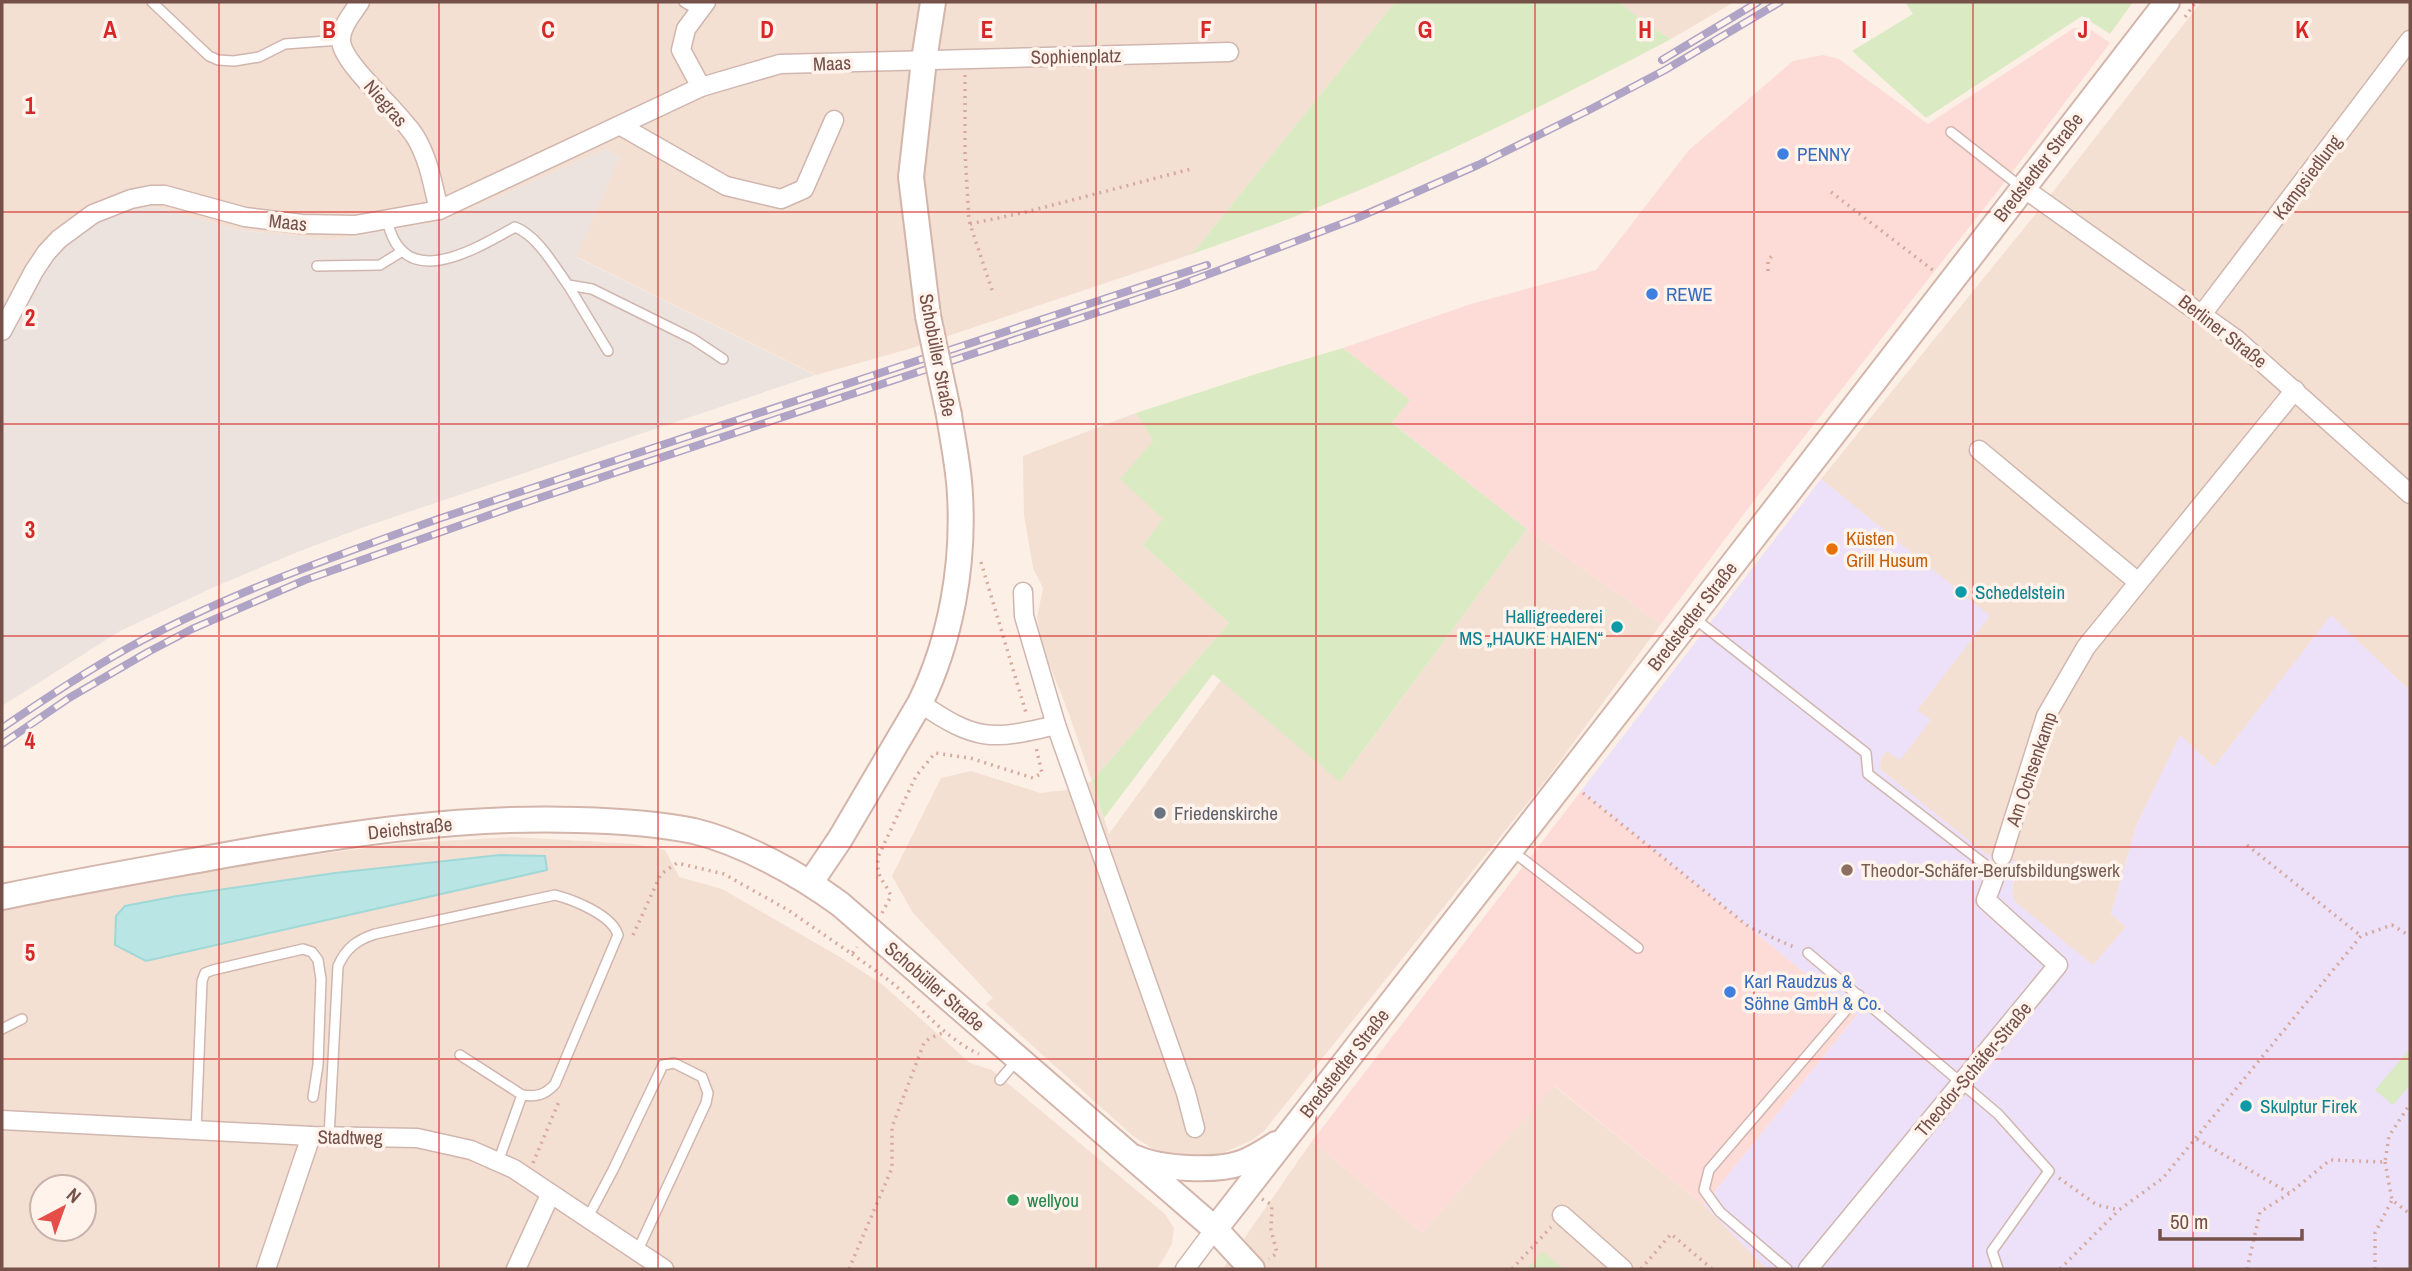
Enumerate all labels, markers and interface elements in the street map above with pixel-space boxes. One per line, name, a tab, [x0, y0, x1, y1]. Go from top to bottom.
text: A	[103, 14, 117, 45]
text: B	[322, 14, 336, 45]
text: C	[541, 14, 555, 45]
text: D	[760, 14, 774, 45]
text: E	[981, 14, 993, 45]
text: F	[1200, 14, 1212, 45]
text: G	[1418, 14, 1432, 45]
text: H	[1638, 14, 1652, 45]
text: I	[1861, 14, 1867, 45]
text: J	[2078, 14, 2088, 45]
text: K	[2295, 14, 2309, 45]
street label: Sophienplatz	[1030, 42, 1122, 70]
street label: Maas	[813, 49, 852, 77]
street label: Niegras	[358, 74, 414, 132]
text: 1	[25, 90, 36, 121]
street label: Bredstedter Straße	[1987, 107, 2089, 227]
street label: Kampsiedlung	[2267, 129, 2348, 225]
place label: PENNY	[1797, 141, 1851, 167]
marker: PENNY	[1775, 146, 1791, 162]
street label: Maas	[268, 207, 309, 237]
place label: REWE	[1666, 281, 1713, 307]
marker: REWE	[1644, 286, 1660, 302]
street label: Berliner Straße	[2173, 288, 2273, 374]
street label: Schobüller Straße	[913, 291, 963, 419]
text: 2	[25, 302, 35, 333]
text: 3	[25, 514, 35, 545]
place label: Küsten Grill Husum	[1846, 525, 1928, 573]
marker: Küsten Grill Husum	[1824, 541, 1840, 557]
street label: Bredstedter Straße	[1641, 556, 1743, 676]
place label: Schedelstein	[1975, 579, 2065, 605]
marker: Schedelstein	[1953, 584, 1969, 600]
place label: Halligreederei MS „HAUKE HAIEN“	[1459, 603, 1603, 651]
marker: Halligreederei MS „HAUKE HAIEN“	[1609, 619, 1625, 635]
street label: Am Ochsenkamp	[1999, 708, 2063, 831]
text: 4	[25, 725, 36, 756]
place label: Friedenskirche	[1174, 800, 1278, 826]
marker: Friedenskirche	[1152, 805, 1168, 821]
street label: Deichstraße	[366, 811, 454, 845]
place label: Theodor-Schäfer-Berufsbildungswerk	[1861, 857, 2120, 883]
marker: Theodor-Schäfer-Berufsbildungswerk	[1839, 862, 1855, 878]
street label: Schobüller Straße	[879, 935, 991, 1037]
text: 5	[25, 937, 35, 968]
place label: Karl Raudzus & Söhne GmbH & Co.	[1744, 968, 1882, 1016]
marker: Karl Raudzus & Söhne GmbH & Co.	[1722, 984, 1738, 1000]
street label: Theodor-Schäfer-Straße	[1909, 996, 2037, 1142]
street label: Bredstedter Straße	[1293, 1003, 1395, 1123]
place label: Skulptur Firek	[2260, 1093, 2357, 1119]
marker: Skulptur Firek	[2238, 1098, 2254, 1114]
street label: Stadtweg	[317, 1123, 383, 1151]
north arrow	[28, 1173, 98, 1243]
text: N	[61, 1182, 87, 1209]
place label: wellyou	[1027, 1187, 1079, 1213]
marker: wellyou	[1005, 1192, 1021, 1208]
scale bar	[2160, 1198, 2302, 1242]
text: 50 m	[2170, 1207, 2208, 1236]

